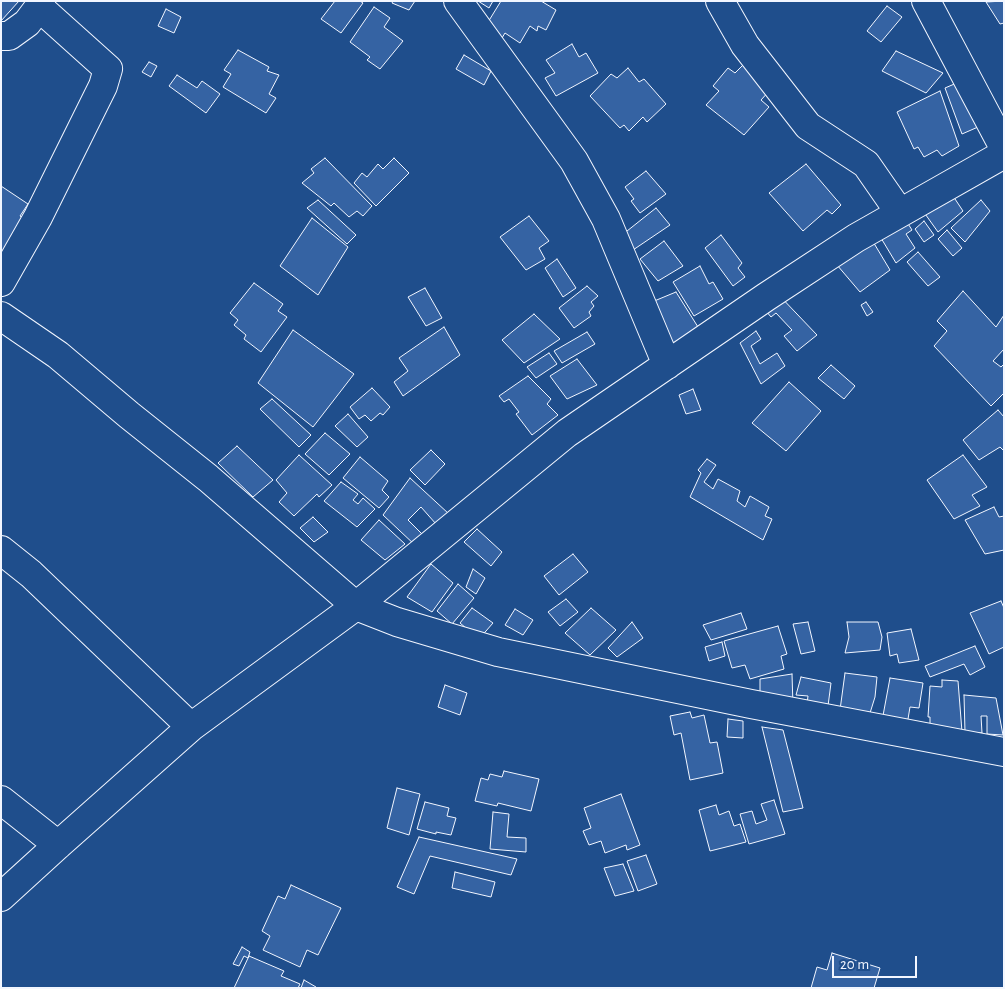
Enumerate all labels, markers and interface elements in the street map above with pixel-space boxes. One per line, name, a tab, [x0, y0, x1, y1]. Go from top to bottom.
scale bar	[835, 946, 920, 978]
text: 20 m	[840, 957, 869, 972]

